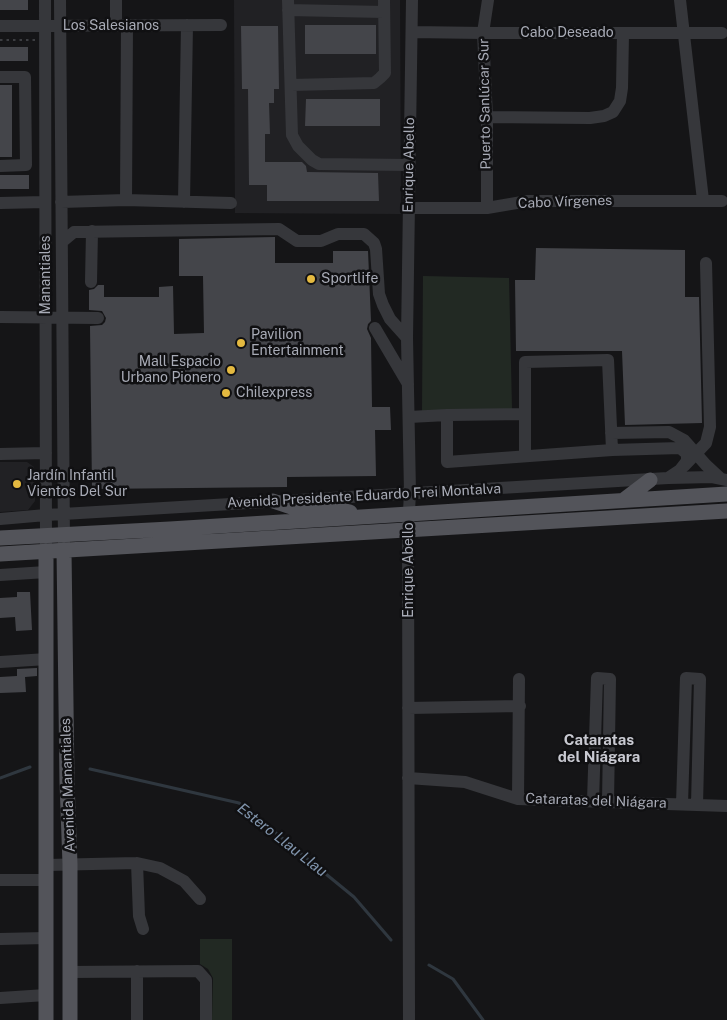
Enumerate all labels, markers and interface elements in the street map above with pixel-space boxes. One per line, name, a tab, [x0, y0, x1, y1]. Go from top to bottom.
street label: Los Salesianos	[63, 18, 159, 34]
street label: Cabo Deseado	[520, 25, 614, 41]
street label: Puerto Sanlúcar Sur	[475, 38, 495, 170]
street label: Enrique Abello	[400, 117, 418, 213]
street label: Cabo Vírgenes	[518, 192, 612, 212]
street label: Manantiales	[38, 235, 54, 315]
place label: Sportlife	[321, 271, 378, 287]
marker: Sportlife	[305, 273, 317, 285]
place label: Pavilion Entertainment	[251, 327, 344, 360]
marker: Pavilion Entertainment	[235, 337, 247, 349]
place label: Mall Espacio Urbano Pionero	[121, 354, 221, 387]
marker: Mall Espacio Urbano Pionero	[225, 364, 237, 376]
place label: Chilexpress	[236, 385, 312, 401]
marker: Chilexpress	[220, 387, 232, 399]
place label: Jardín Infantil Vientos Del Sur	[27, 468, 128, 501]
marker: Jardín Infantil Vientos Del Sur	[11, 478, 23, 490]
street label: Avenida Presidente Eduardo Frei Montalva	[227, 480, 501, 512]
street label: Enrique Abello	[401, 522, 417, 618]
street label: Avenida Manantiales	[57, 718, 79, 852]
district label: Cataratas del Niágara	[558, 731, 640, 766]
street label: Cataratas del Niágara	[525, 790, 667, 812]
water label: Estero Llau Llau	[234, 799, 330, 881]

